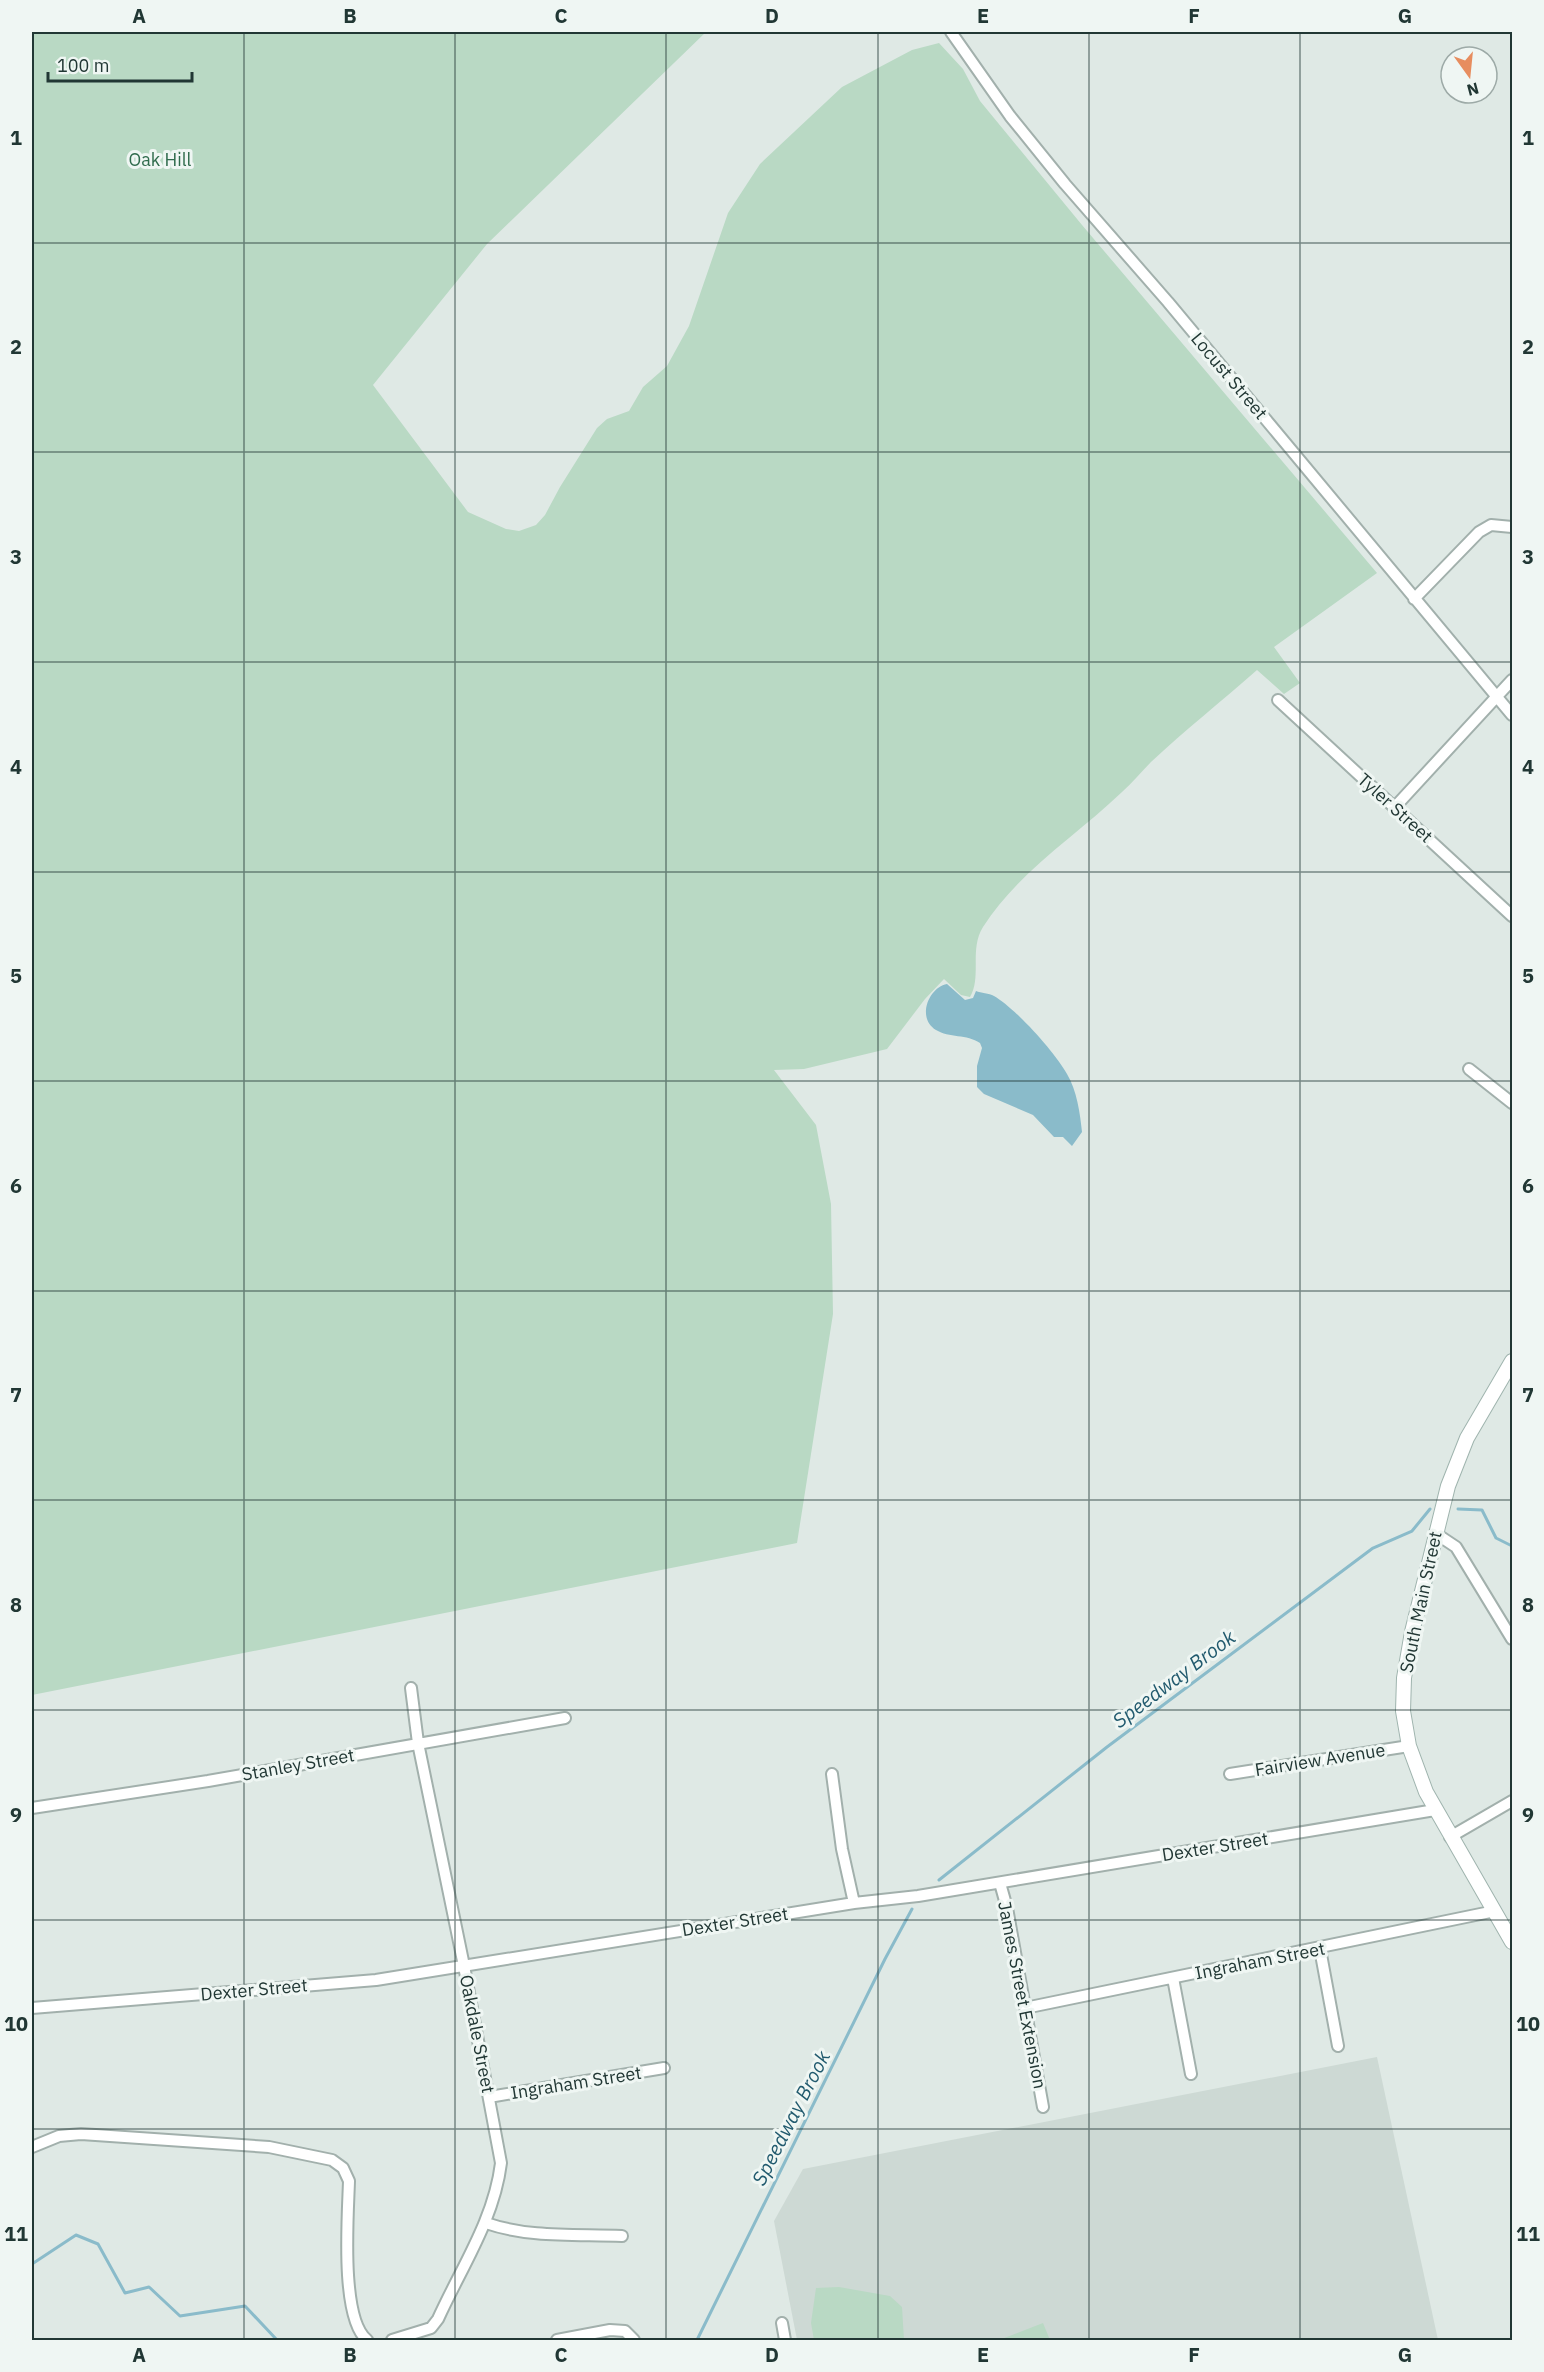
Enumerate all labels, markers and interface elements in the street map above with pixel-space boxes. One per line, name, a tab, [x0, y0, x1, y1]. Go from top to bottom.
text: A	[132, 2, 146, 29]
text: B	[343, 2, 357, 29]
text: C	[554, 2, 568, 29]
text: D	[765, 2, 779, 29]
text: E	[977, 2, 989, 29]
text: F	[1188, 2, 1200, 29]
text: G	[1398, 2, 1412, 29]
scale bar	[48, 45, 192, 83]
north arrow	[1439, 45, 1499, 105]
text: 100 m	[57, 54, 109, 77]
text: N	[1465, 78, 1481, 101]
text: 1	[10, 124, 22, 151]
text: 1	[1522, 124, 1534, 151]
park label: Oak Hill	[128, 148, 192, 171]
street label: Locust Street	[1186, 327, 1273, 424]
text: 2	[10, 333, 22, 360]
text: 2	[1522, 333, 1534, 360]
text: 3	[10, 543, 22, 570]
text: 3	[1522, 543, 1534, 570]
text: 4	[10, 753, 22, 780]
text: 4	[1522, 753, 1534, 780]
street label: Tyler Street	[1353, 768, 1438, 847]
text: 5	[10, 962, 22, 989]
text: 5	[1522, 962, 1534, 989]
text: 6	[10, 1172, 22, 1199]
text: 6	[1522, 1172, 1534, 1199]
text: 7	[10, 1381, 22, 1408]
text: 7	[1522, 1381, 1534, 1408]
street label: South Main Street	[1394, 1529, 1447, 1675]
text: 8	[10, 1591, 22, 1618]
text: 8	[1522, 1591, 1534, 1618]
water label: Speedway Brook	[1107, 1623, 1241, 1734]
street label: Fairview Avenue	[1253, 1738, 1387, 1781]
street label: Stanley Street	[240, 1743, 356, 1786]
text: 9	[10, 1801, 22, 1828]
text: 9	[1522, 1801, 1534, 1828]
street label: Dexter Street	[1160, 1827, 1270, 1866]
street label: James Street Extension	[993, 1899, 1052, 2091]
street label: Dexter Street	[680, 1902, 790, 1941]
street label: Ingraham Street	[1193, 1937, 1327, 1984]
street label: Dexter Street	[200, 1973, 308, 2006]
street label: Oakdale Street	[455, 1973, 500, 2095]
text: 10	[4, 2010, 28, 2037]
text: 10	[1516, 2010, 1540, 2037]
water label: Speedway Brook	[745, 2045, 836, 2190]
street label: Ingraham Street	[509, 2061, 643, 2104]
text: 11	[4, 2220, 28, 2247]
text: 11	[1516, 2220, 1540, 2247]
text: A	[132, 2341, 146, 2368]
text: B	[343, 2341, 357, 2368]
text: C	[554, 2341, 568, 2368]
text: D	[765, 2341, 779, 2368]
text: E	[977, 2341, 989, 2368]
text: F	[1188, 2341, 1200, 2368]
text: G	[1398, 2341, 1412, 2368]

